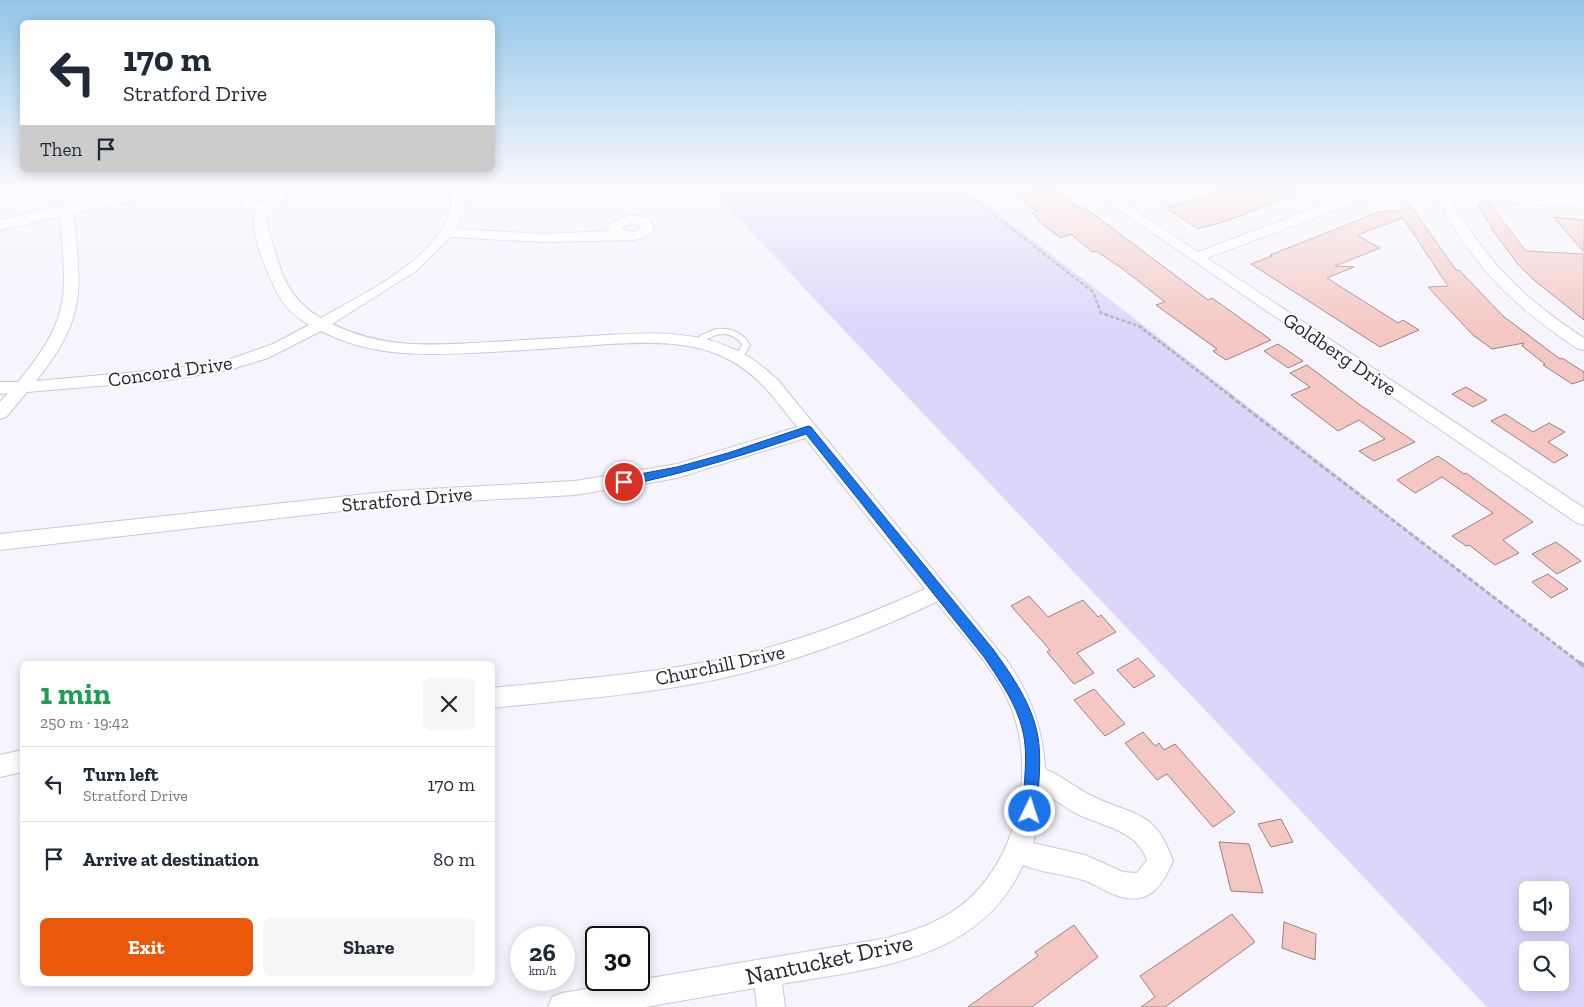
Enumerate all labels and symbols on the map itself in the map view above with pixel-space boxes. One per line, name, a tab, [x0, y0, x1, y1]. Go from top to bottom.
street label: Goldberg Drive	[1279, 307, 1401, 401]
street label: Concord Drive	[106, 350, 234, 392]
pin	[603, 461, 645, 503]
street label: Stratford Drive	[341, 481, 473, 517]
street label: Churchill Drive	[653, 640, 787, 690]
position arrow	[1003, 784, 1055, 836]
speed limit sign: 30	[585, 926, 650, 991]
street label: Nantucket Drive	[743, 927, 915, 991]

